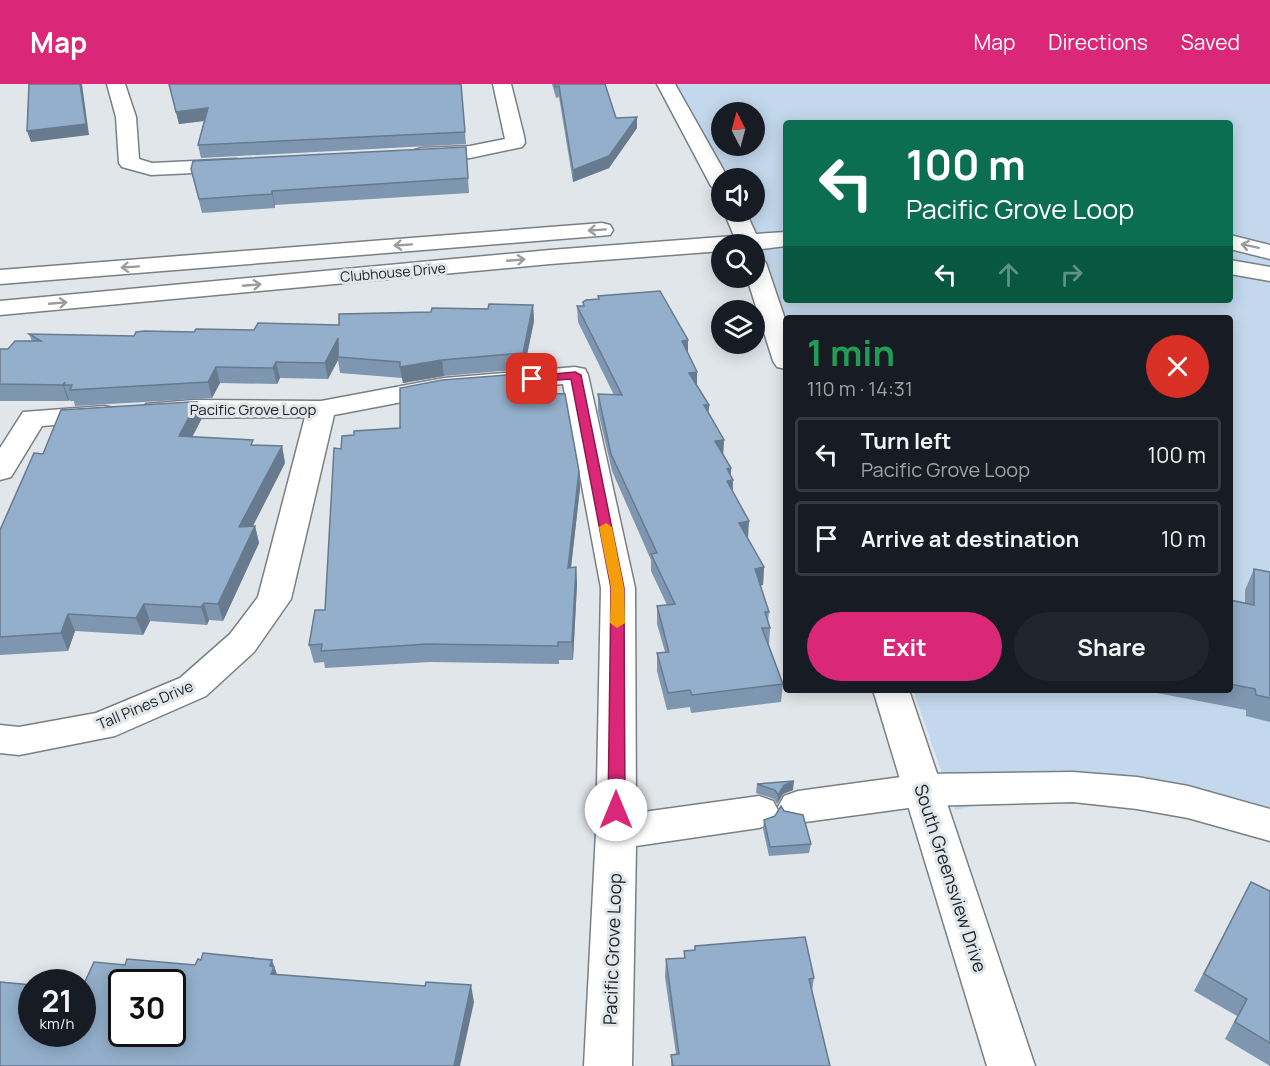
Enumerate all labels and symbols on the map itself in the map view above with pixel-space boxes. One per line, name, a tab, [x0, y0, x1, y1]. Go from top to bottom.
north arrow	[711, 102, 765, 156]
one-way arrow	[588, 225, 608, 236]
one-way arrow	[394, 240, 413, 251]
one-way arrow	[1241, 240, 1260, 251]
one-way arrow	[506, 254, 526, 265]
street label: Clubhouse Drive	[339, 258, 447, 286]
one-way arrow	[120, 261, 140, 272]
one-way arrow	[242, 279, 262, 290]
one-way arrow	[48, 297, 68, 308]
pin	[506, 353, 557, 404]
street label: Pacific Grove Loop	[190, 399, 316, 420]
street label: Tall Pines Drive	[94, 675, 196, 735]
position arrow	[584, 778, 648, 842]
street label: South Greensview Drive	[909, 781, 993, 975]
street label: Pacific Grove Loop	[597, 873, 627, 1025]
speed limit sign: 30	[108, 969, 186, 1047]

